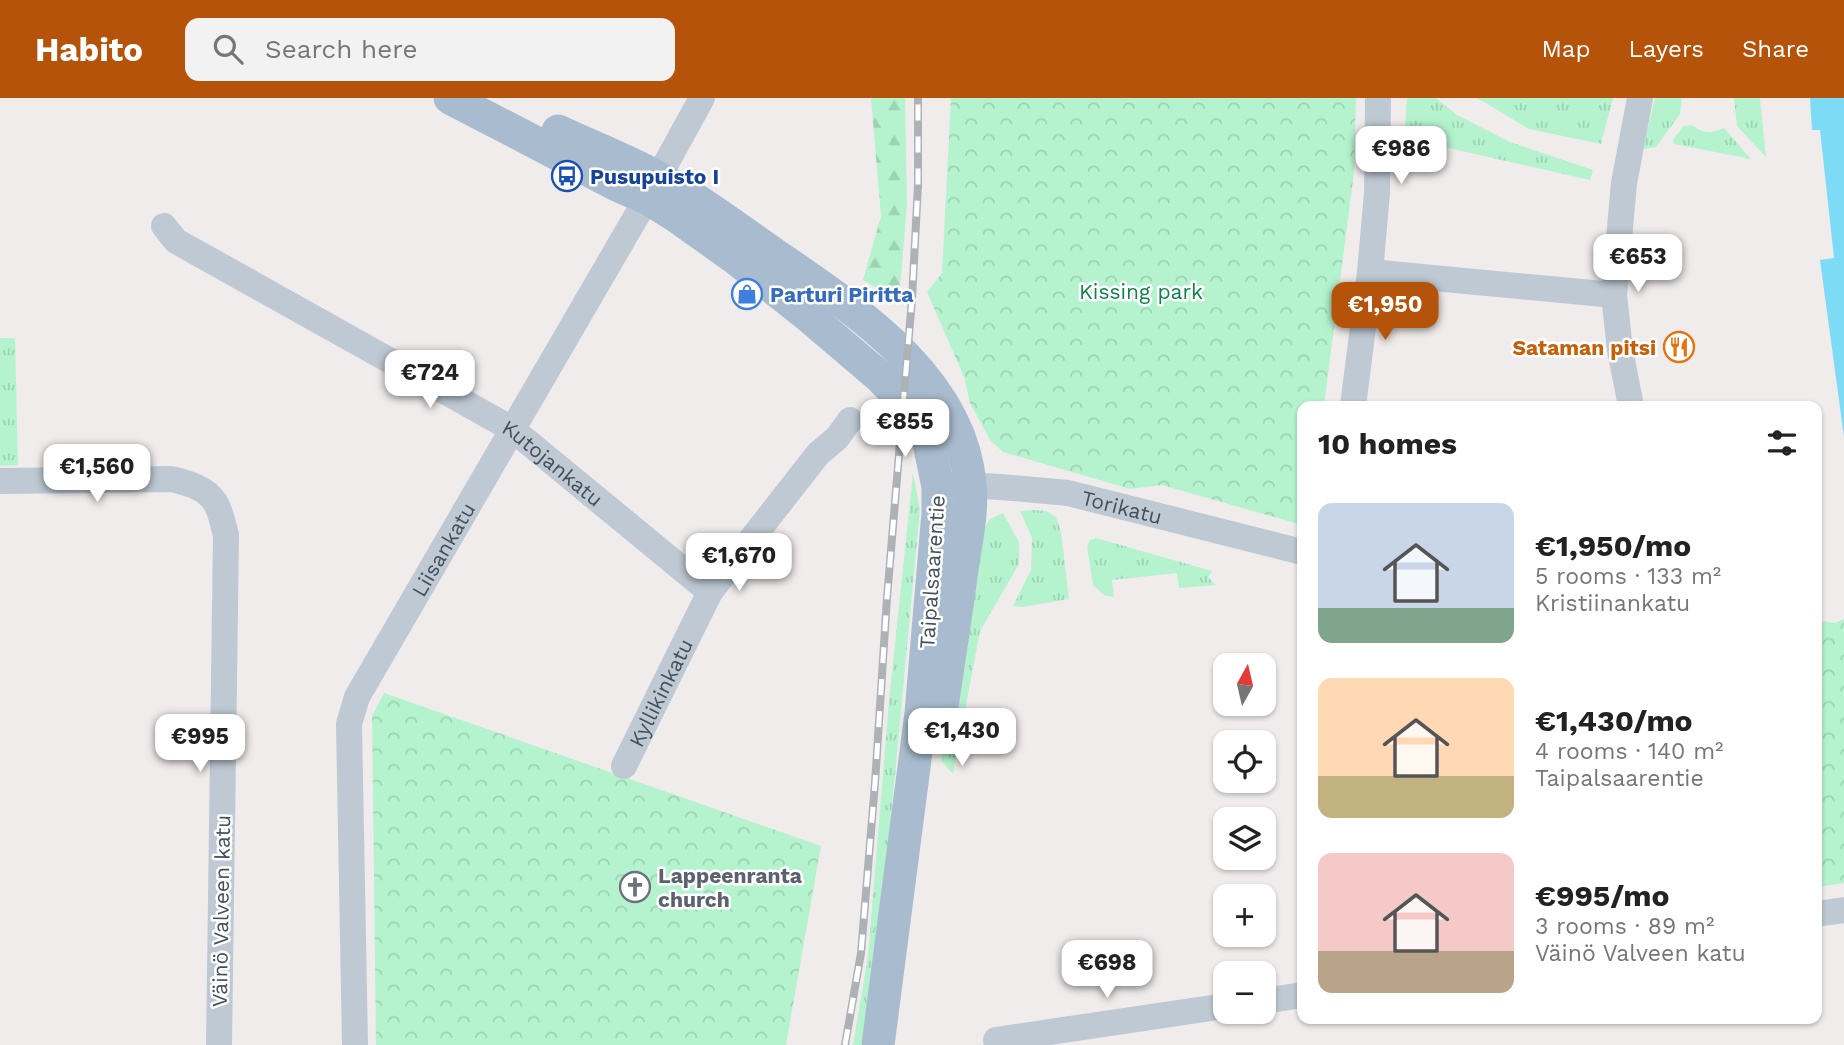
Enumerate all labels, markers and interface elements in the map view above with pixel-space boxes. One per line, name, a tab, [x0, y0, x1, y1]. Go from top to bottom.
search box	[185, 18, 675, 81]
text: Habito	[35, 30, 143, 69]
icon: search	[209, 30, 247, 68]
text: Search here	[265, 34, 417, 64]
text: Map	[1542, 35, 1590, 63]
text: Layers	[1628, 35, 1704, 63]
text: Share	[1742, 35, 1809, 63]
pin: €986	[1360, 126, 1442, 186]
text: €986	[1372, 135, 1430, 162]
bus stop icon: Pusupuisto I	[550, 159, 584, 193]
place label: Pusupuisto I	[590, 164, 719, 189]
pin: €653	[1597, 234, 1679, 294]
text: €653	[1609, 243, 1667, 270]
shop icon: Parturi Piritta	[730, 277, 764, 311]
park label: Kissing park	[1079, 279, 1203, 304]
place label: Parturi Piritta	[770, 282, 914, 307]
pin: €1,950	[1328, 282, 1442, 342]
text: €1,950	[1348, 291, 1422, 318]
restaurant icon: Sataman pitsi	[1662, 330, 1696, 364]
place label: Sataman pitsi	[1513, 335, 1656, 360]
pin: €724	[389, 350, 471, 410]
text: €724	[401, 359, 459, 386]
pin: €855	[864, 400, 946, 459]
text: €855	[876, 408, 934, 435]
street label: Kutojankatu	[498, 414, 608, 511]
icon: filters	[1763, 424, 1801, 462]
text: 10 homes	[1318, 426, 1457, 461]
pin: €1,560	[40, 444, 154, 504]
text: €1,560	[59, 453, 135, 480]
street label: Torikatu	[1079, 484, 1165, 529]
street label: Taipalsaarentie	[914, 494, 950, 650]
street label: Liisankatu	[406, 498, 480, 601]
text: €1,950/mo	[1535, 528, 1691, 563]
icon: home	[1374, 531, 1458, 615]
pin: €1,670	[682, 533, 796, 593]
text: €1,670	[702, 542, 776, 569]
text: 5 rooms · 133 m²	[1535, 563, 1721, 590]
text: Kristiinankatu	[1535, 590, 1690, 617]
street label: Kyllikinkatu	[623, 634, 698, 751]
north arrow	[1213, 653, 1276, 716]
map controls	[1213, 653, 1276, 1024]
text: €1,430/mo	[1535, 703, 1693, 738]
icon: home	[1374, 706, 1458, 790]
pin: €1,430	[905, 708, 1019, 768]
pin: €995	[159, 714, 241, 774]
text: €1,430	[924, 717, 1000, 744]
text: €995	[171, 723, 229, 750]
button: locate	[1213, 730, 1276, 793]
text: 4 rooms · 140 m²	[1535, 738, 1723, 765]
text: Taipalsaarentie	[1535, 765, 1704, 792]
button: layers	[1213, 807, 1276, 870]
street label: Väinö Valveen katu	[207, 815, 235, 1007]
place label: Lappeenranta church	[658, 863, 803, 912]
church icon: Lappeenranta church	[618, 870, 652, 904]
text: €995/mo	[1535, 878, 1670, 913]
icon: home	[1374, 881, 1458, 965]
button: +	[1213, 884, 1276, 947]
text: 3 rooms · 89 m²	[1535, 913, 1714, 940]
pin: €698	[1066, 940, 1148, 1000]
text: Väinö Valveen katu	[1535, 940, 1746, 967]
text: €698	[1078, 949, 1136, 976]
button: −	[1213, 961, 1276, 1024]

